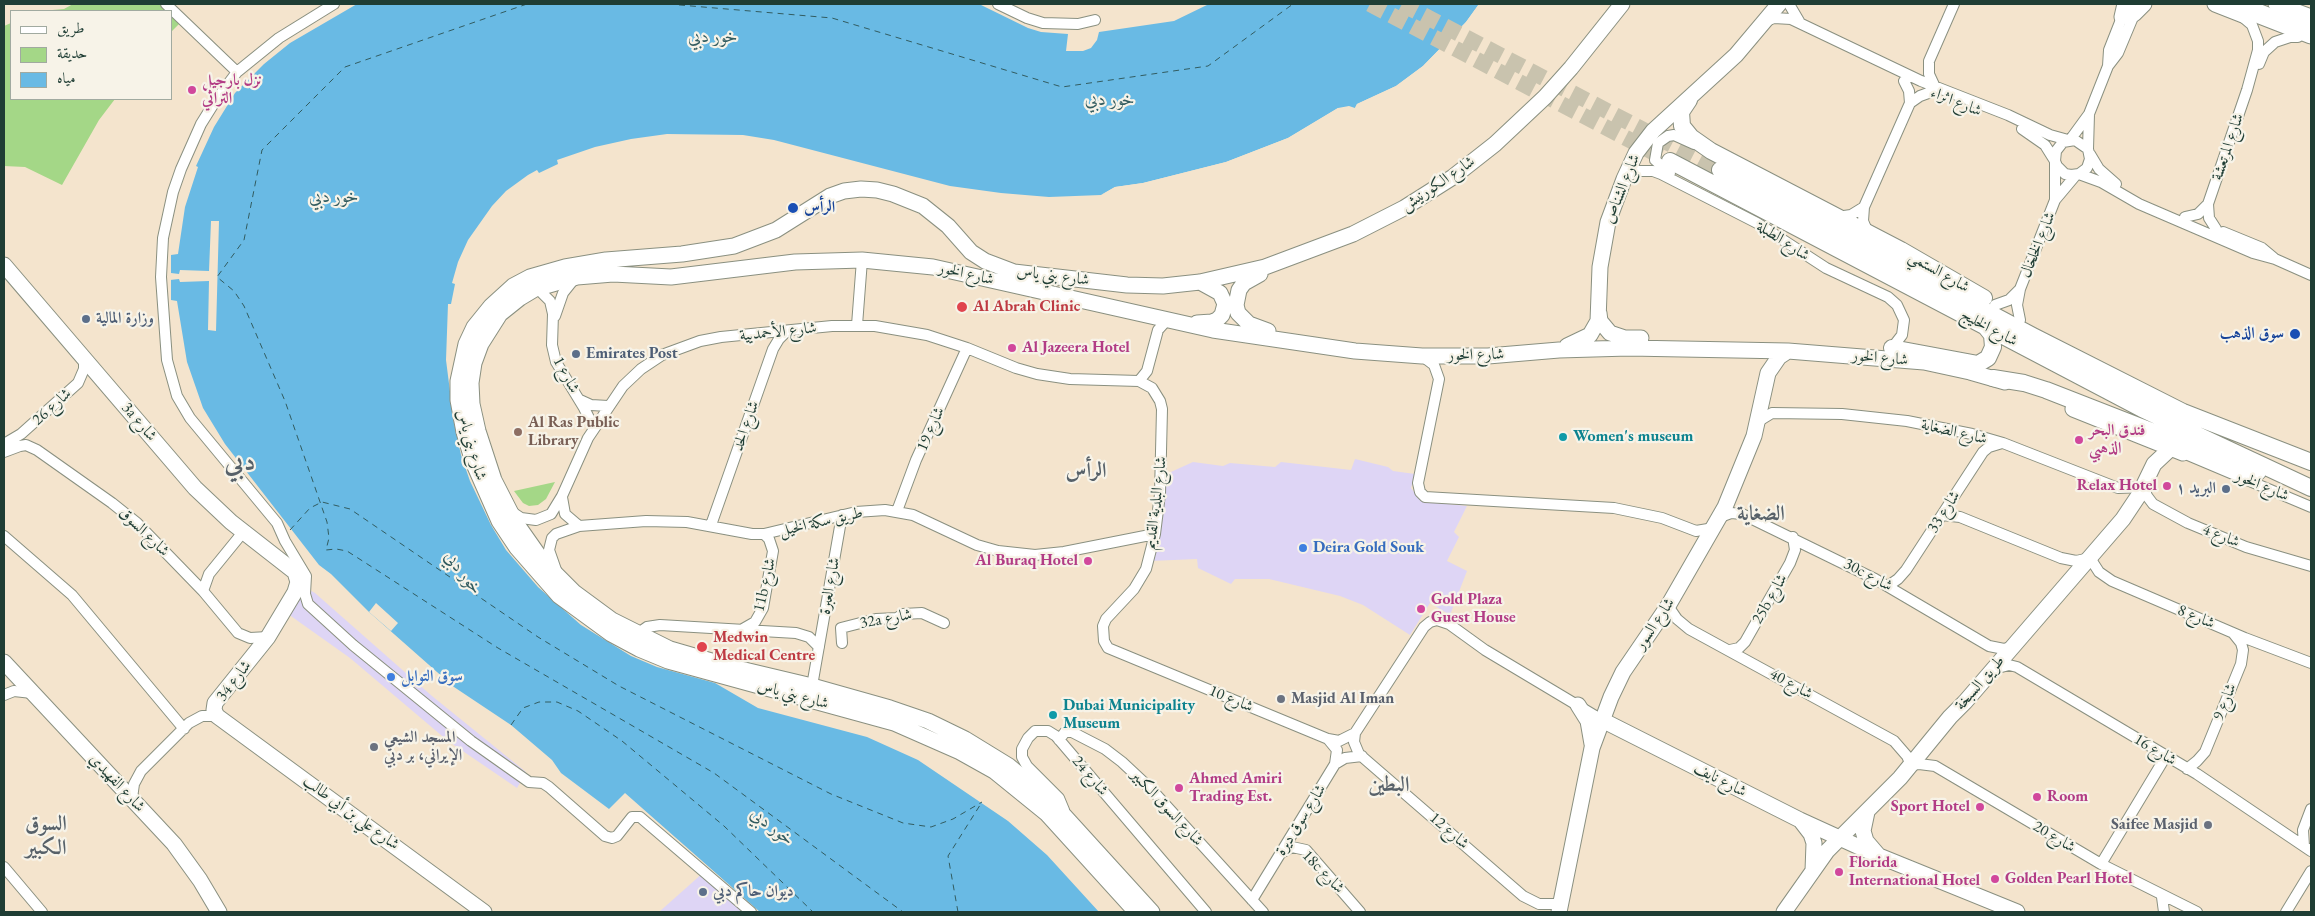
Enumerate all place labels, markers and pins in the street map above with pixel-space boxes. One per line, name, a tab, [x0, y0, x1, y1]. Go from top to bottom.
place label: نزل بارجيل التراثي	[202, 71, 262, 109]
marker: نزل بارجيل التراثي	[186, 84, 198, 96]
place label: الرأس	[804, 198, 835, 218]
marker: الرأس	[786, 201, 800, 215]
place label: Al Abrah Clinic	[973, 297, 1080, 317]
marker: Al Abrah Clinic	[955, 300, 969, 314]
place label: وزارة المالية	[96, 309, 154, 329]
marker: وزارة المالية	[80, 313, 92, 325]
place label: سوق الذهب	[2220, 324, 2284, 344]
marker: سوق الذهب	[2288, 327, 2302, 341]
place label: Al Jazeera Hotel	[1022, 338, 1130, 358]
marker: Al Jazeera Hotel	[1006, 342, 1018, 354]
place label: Emirates Post	[586, 344, 678, 364]
marker: Emirates Post	[570, 348, 582, 360]
place label: Al Ras Public Library	[528, 413, 619, 451]
place label: فندق البحر الذهبي	[2089, 421, 2145, 459]
marker: Al Ras Public Library	[512, 426, 524, 438]
place label: Women's museum	[1573, 427, 1693, 447]
marker: Women's museum	[1557, 431, 1569, 443]
marker: فندق البحر الذهبي	[2073, 434, 2085, 446]
place label: Relax Hotel	[2077, 476, 2157, 496]
place label: البريد ١	[2176, 479, 2216, 499]
marker: Relax Hotel	[2161, 480, 2173, 492]
marker: البريد ١	[2220, 483, 2232, 495]
place label: Deira Gold Souk	[1313, 538, 1424, 558]
marker: Deira Gold Souk	[1297, 542, 1309, 554]
place label: Al Buraq Hotel	[975, 551, 1078, 571]
marker: Al Buraq Hotel	[1082, 555, 1094, 567]
place label: Gold Plaza Guest House	[1431, 590, 1516, 628]
marker: Gold Plaza Guest House	[1415, 603, 1427, 615]
place label: Medwin Medical Centre	[713, 628, 815, 666]
marker: Medwin Medical Centre	[695, 640, 709, 654]
place label: سوق التوابل	[401, 667, 463, 687]
marker: سوق التوابل	[385, 671, 397, 683]
place label: Masjid Al Iman	[1291, 689, 1394, 709]
marker: Masjid Al Iman	[1275, 693, 1287, 705]
place label: Dubai Municipality Museum	[1063, 696, 1195, 734]
marker: Dubai Municipality Museum	[1047, 709, 1059, 721]
place label: المسجد الشيعي الإيراني، بر دبي	[384, 728, 462, 766]
marker: المسجد الشيعي الإيراني، بر دبي	[368, 741, 380, 753]
place label: Ahmed Amiri Trading Est.	[1189, 769, 1282, 807]
marker: Ahmed Amiri Trading Est.	[1173, 782, 1185, 794]
place label: Room	[2047, 787, 2088, 807]
marker: Room	[2031, 791, 2043, 803]
place label: Sport Hotel	[1891, 797, 1970, 817]
marker: Sport Hotel	[1974, 801, 1986, 813]
place label: Saifee Masjid	[2111, 815, 2198, 835]
marker: Saifee Masjid	[2202, 819, 2214, 831]
place label: Florida International Hotel	[1849, 853, 1980, 891]
marker: Florida International Hotel	[1833, 866, 1845, 878]
place label: Golden Pearl Hotel	[2005, 869, 2133, 889]
marker: Golden Pearl Hotel	[1989, 873, 2001, 885]
place label: ديوان حاكم دبي	[713, 882, 794, 902]
marker: ديوان حاكم دبي	[697, 886, 709, 898]

